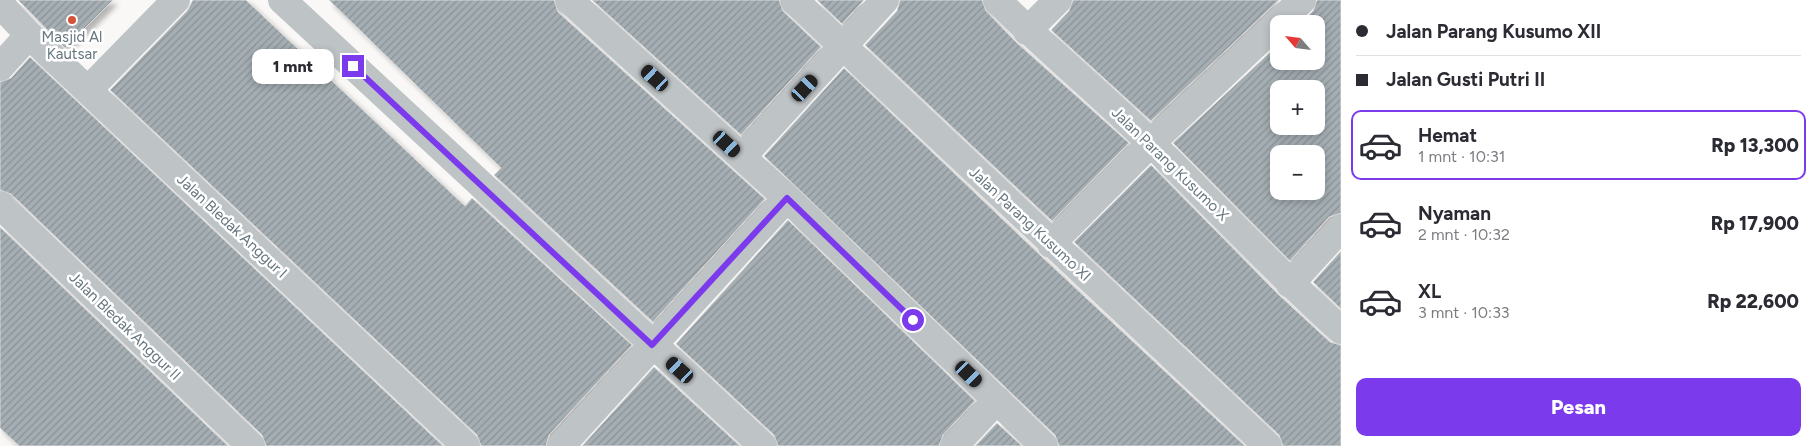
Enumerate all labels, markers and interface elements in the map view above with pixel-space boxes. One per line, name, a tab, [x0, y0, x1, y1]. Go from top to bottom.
marker: Masjid Al Kautsar	[66, 14, 78, 26]
north arrow	[1270, 15, 1325, 70]
map controls	[1270, 15, 1325, 200]
text: Jalan Parang Kusumo XII	[1386, 20, 1601, 43]
place label: Masjid Al Kautsar	[42, 28, 102, 63]
callout: 1 mnt	[253, 48, 336, 84]
route end	[342, 55, 364, 77]
text: 1 mnt	[273, 57, 313, 76]
car	[638, 62, 671, 94]
text: Jalan Gusti Putri II	[1386, 68, 1545, 91]
car	[789, 72, 820, 104]
button: +	[1270, 80, 1325, 135]
street label: Jalan Parang Kusumo X	[1108, 104, 1233, 225]
icon: car	[1358, 123, 1403, 168]
text: Hemat	[1418, 124, 1477, 147]
car	[710, 128, 743, 160]
text: Rp 13,300	[1711, 134, 1799, 157]
button: −	[1270, 145, 1325, 200]
text: 1 mnt · 10:31	[1418, 147, 1505, 166]
street label: Jalan Parang Kusumo XI	[966, 163, 1094, 285]
street label: Jalan Bledak Anggur I	[173, 170, 291, 282]
icon: car	[1358, 201, 1403, 246]
text: Nyaman	[1418, 202, 1491, 225]
text: Rp 17,900	[1711, 212, 1799, 235]
text: 2 mnt · 10:32	[1418, 225, 1510, 244]
street label: Jalan Bledak Anggur II	[66, 268, 184, 384]
icon: car	[1358, 279, 1403, 324]
text: XL	[1418, 280, 1441, 303]
text: Rp 22,600	[1707, 290, 1799, 313]
text: 3 mnt · 10:33	[1418, 303, 1510, 322]
route start	[902, 309, 924, 331]
car	[663, 354, 696, 386]
car	[952, 358, 985, 390]
button: Pesan	[1356, 378, 1801, 436]

